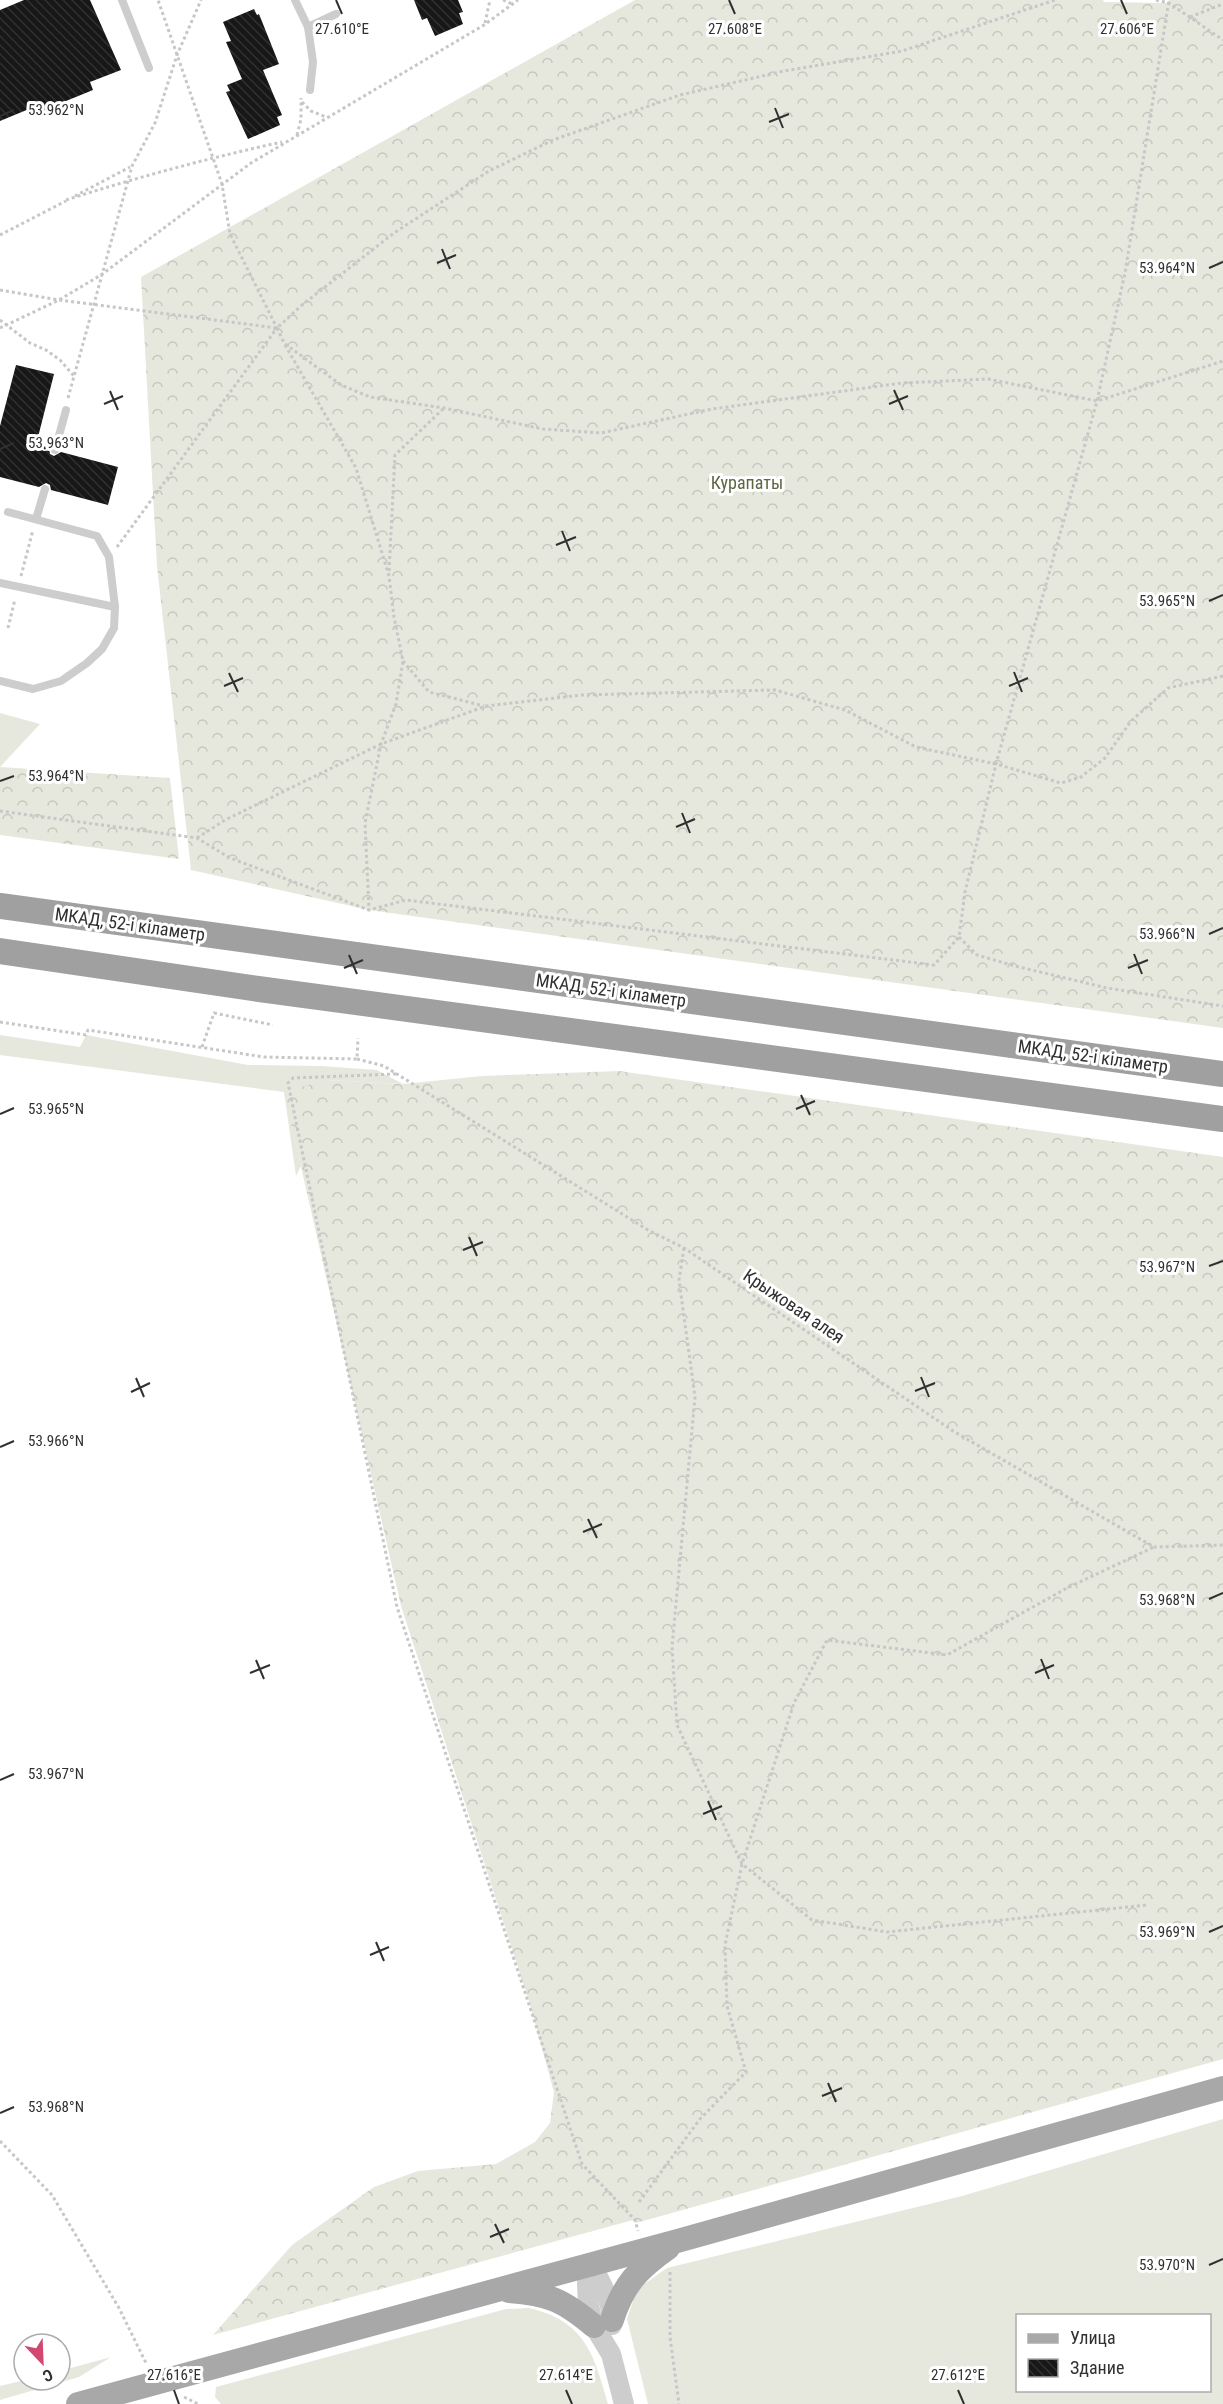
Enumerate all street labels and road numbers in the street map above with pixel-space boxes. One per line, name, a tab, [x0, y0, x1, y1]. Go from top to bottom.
street label: МКАД, 52-і кіламетр	[54, 903, 207, 945]
street label: МКАД, 52-і кіламетр	[535, 969, 688, 1011]
street label: МКАД, 52-і кіламетр	[1017, 1035, 1170, 1077]
street label: Крыжовая алея	[740, 1265, 848, 1347]

